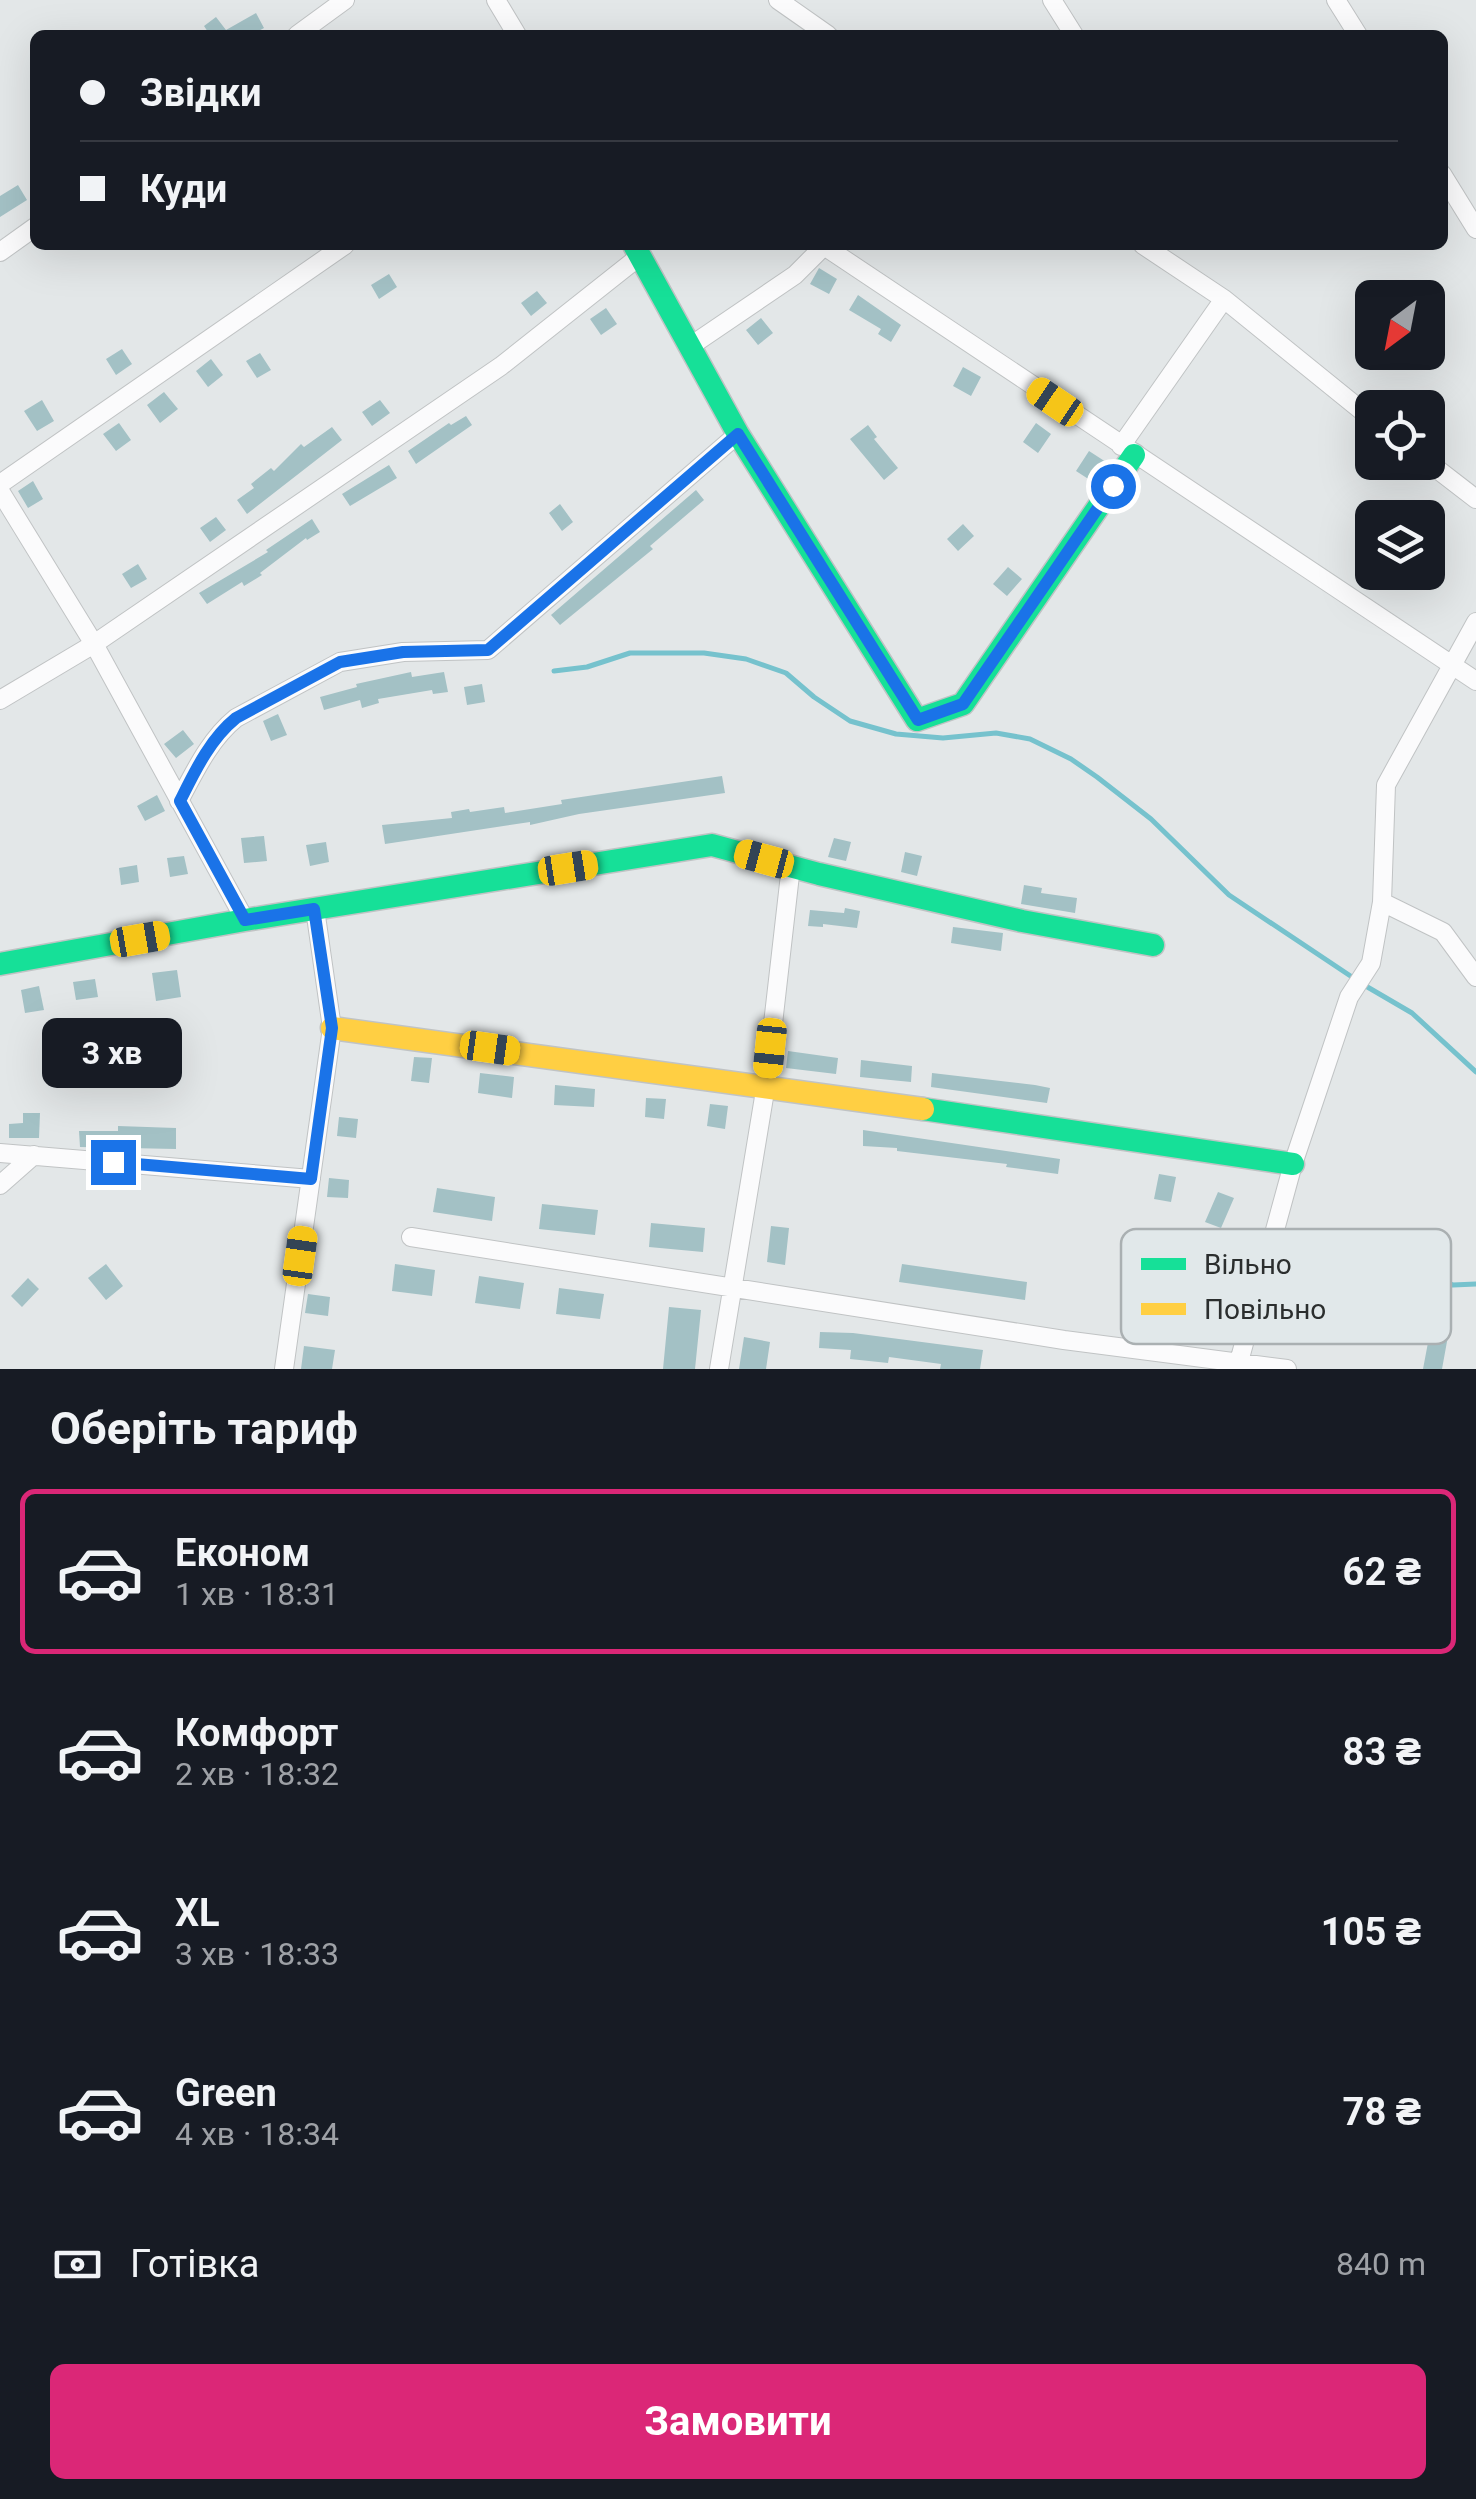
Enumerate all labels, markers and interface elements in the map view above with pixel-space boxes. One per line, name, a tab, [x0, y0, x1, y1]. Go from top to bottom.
text: Звідки	[140, 71, 262, 115]
text: Куди	[140, 167, 227, 211]
north arrow	[1355, 280, 1445, 370]
map controls	[1355, 280, 1445, 590]
car	[1022, 373, 1088, 431]
button: locate	[1355, 390, 1445, 480]
route start	[1091, 464, 1136, 509]
button: layers	[1355, 500, 1445, 590]
car	[731, 837, 797, 881]
car	[536, 848, 600, 888]
car	[108, 919, 172, 959]
callout: 3 хв	[43, 1017, 183, 1087]
car	[752, 1017, 788, 1079]
car	[458, 1029, 522, 1067]
text: 3 хв	[82, 1034, 142, 1072]
route end	[91, 1140, 136, 1185]
car	[281, 1224, 319, 1288]
legend	[1121, 1229, 1451, 1344]
text: Вільно	[1204, 1248, 1292, 1281]
text: Повільно	[1204, 1293, 1326, 1326]
text: Оберіть тариф	[50, 1402, 358, 1455]
icon: car	[55, 1527, 145, 1617]
text: Економ	[175, 1531, 310, 1575]
text: 62 ₴	[1343, 1550, 1421, 1594]
text: 1 хв · 18:31	[175, 1575, 339, 1613]
icon: car	[55, 1707, 145, 1797]
text: Комфорт	[175, 1711, 338, 1755]
text: 83 ₴	[1343, 1730, 1421, 1774]
text: 2 хв · 18:32	[175, 1755, 339, 1793]
icon: car	[55, 1887, 145, 1977]
text: XL	[175, 1891, 220, 1935]
text: 105 ₴	[1321, 1910, 1421, 1954]
text: 3 хв · 18:33	[175, 1935, 339, 1973]
icon: car	[55, 2067, 145, 2157]
text: Green	[175, 2071, 277, 2115]
text: 78 ₴	[1343, 2090, 1421, 2134]
text: 4 хв · 18:34	[175, 2115, 339, 2153]
icon: cash	[50, 2237, 105, 2292]
text: Готівка	[130, 2242, 259, 2286]
text: 840 m	[1336, 2245, 1426, 2283]
button: Замовити	[50, 2364, 1426, 2479]

